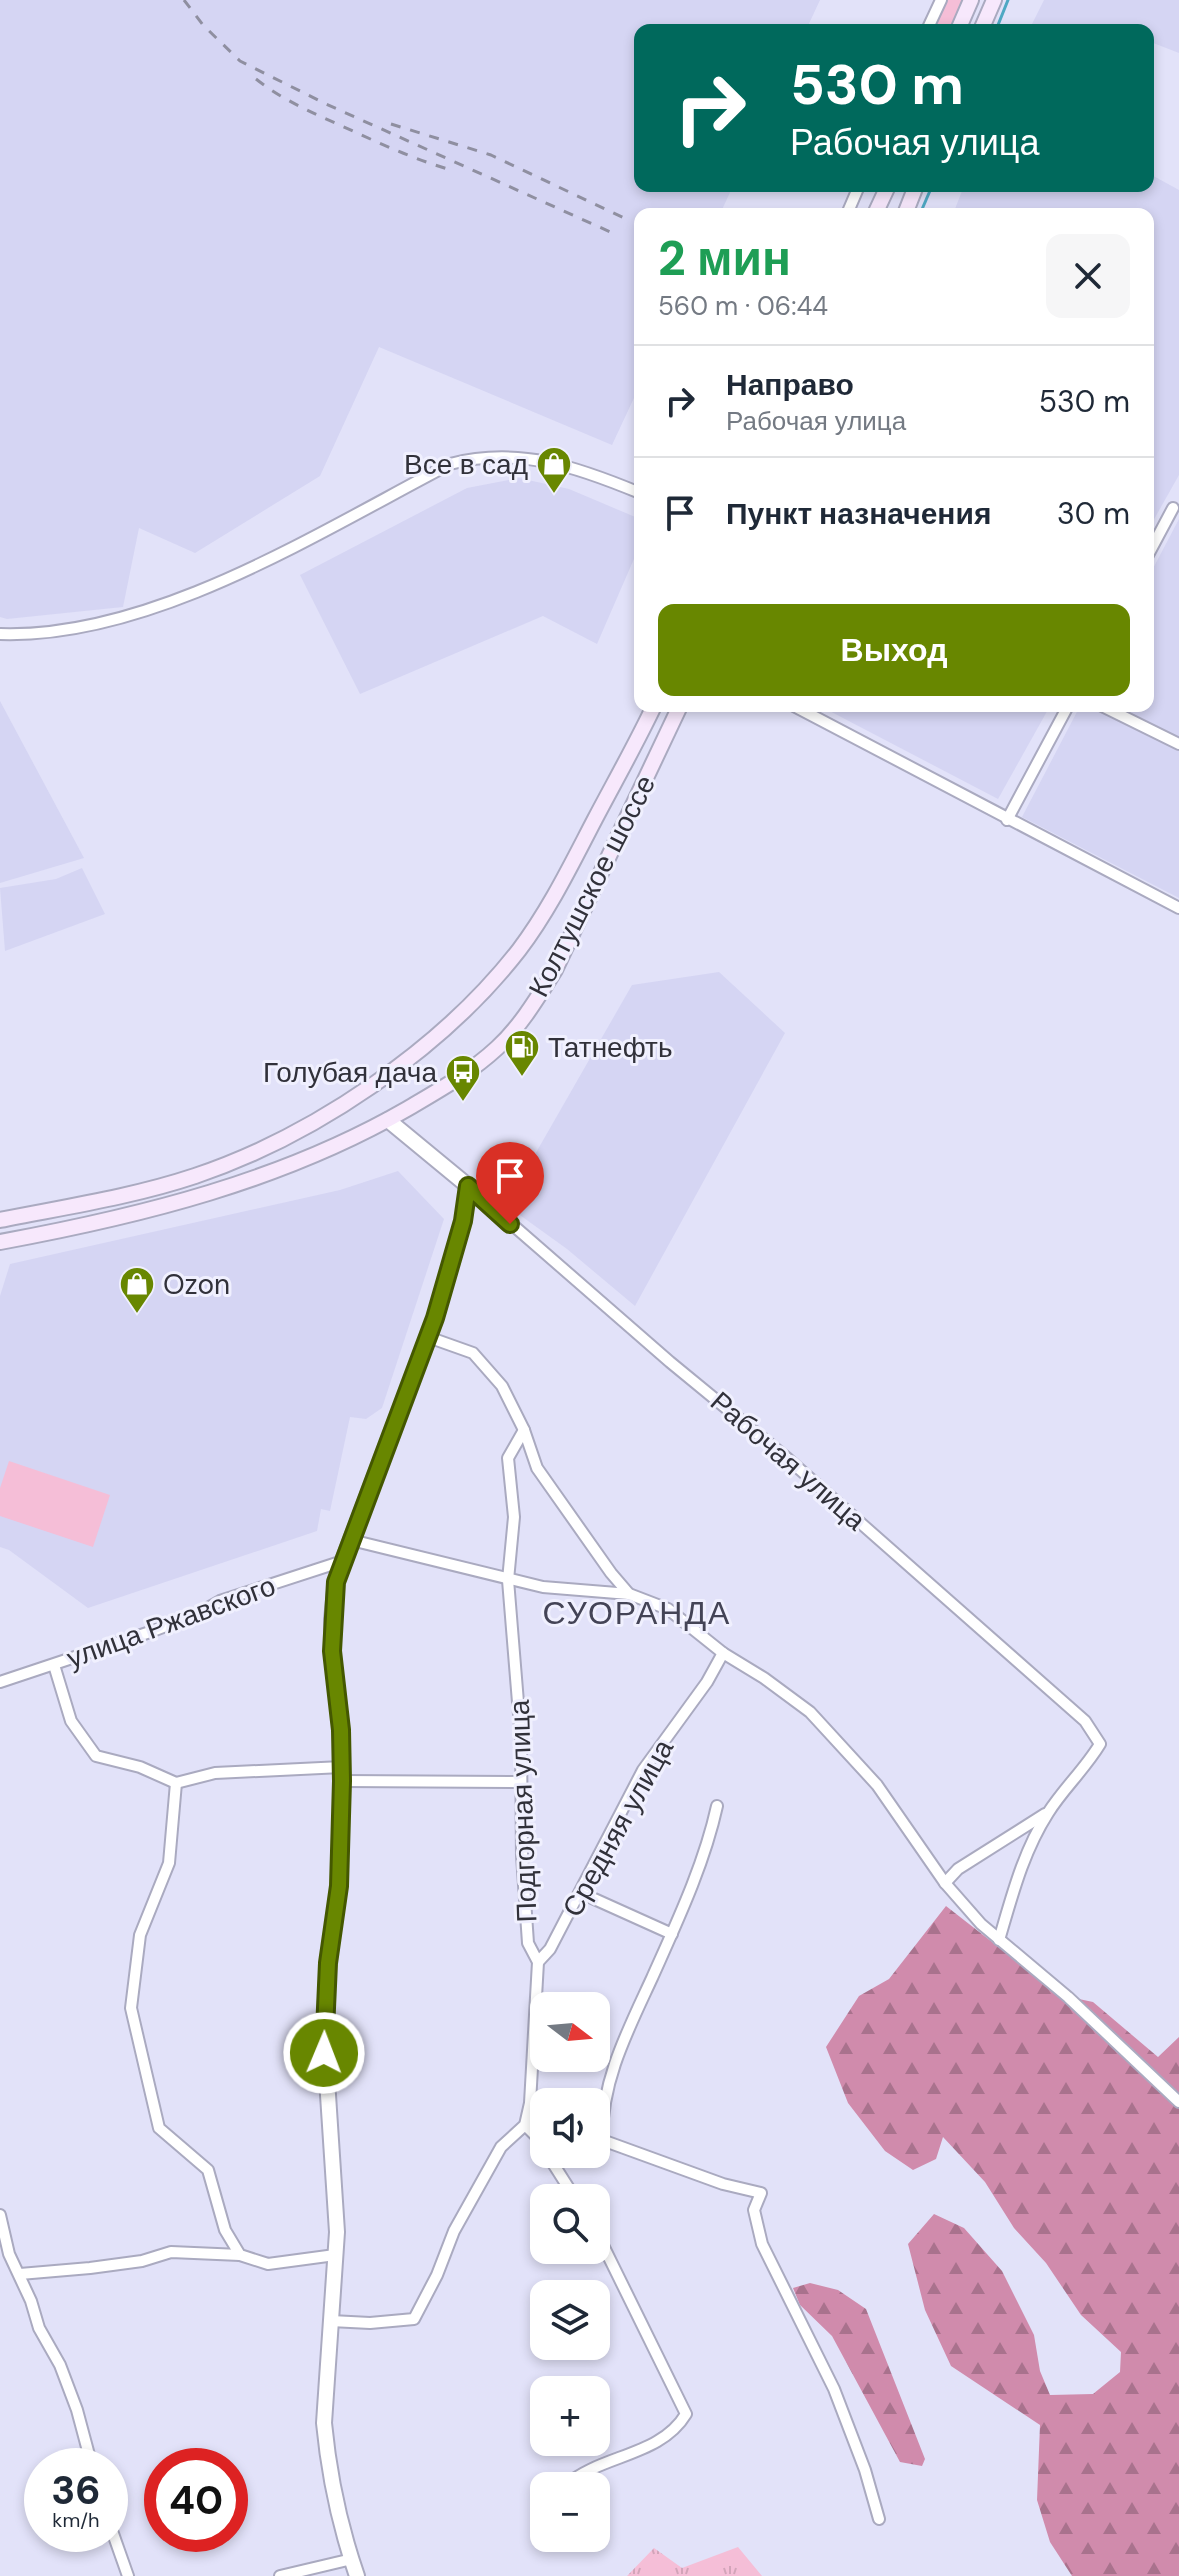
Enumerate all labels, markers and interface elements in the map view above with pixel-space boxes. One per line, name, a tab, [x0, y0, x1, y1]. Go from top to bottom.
text: 530 m	[790, 48, 964, 121]
icon: right	[658, 56, 762, 160]
text: Рабочая улица	[790, 119, 1040, 166]
text: 2 мин	[658, 227, 791, 290]
button: close	[1046, 234, 1130, 318]
text: 560 m · 06:44	[658, 289, 828, 323]
text: Направо	[726, 365, 854, 404]
icon: right	[658, 379, 702, 423]
text: 530 m	[1039, 382, 1130, 421]
text: Рабочая улица	[726, 404, 906, 438]
shop icon: Все в сад	[535, 445, 573, 495]
place label: Все в сад	[404, 446, 528, 483]
icon: arrive	[658, 491, 702, 535]
text: Пункт назначения	[726, 494, 991, 533]
text: 30 m	[1057, 494, 1130, 533]
button: Выход	[658, 604, 1130, 696]
street label: Колтушское шоссе	[520, 769, 664, 1003]
fuel station icon: Татнефть	[503, 1028, 541, 1078]
place label: Татнефть	[548, 1029, 673, 1066]
bus stop icon: Голубая дача	[444, 1053, 482, 1103]
place label: Голубая дача	[263, 1054, 437, 1091]
pin	[476, 1142, 544, 1224]
icon: arrive	[488, 1154, 532, 1198]
shop icon: Ozon	[118, 1265, 156, 1315]
place label: Ozon	[163, 1266, 230, 1303]
street label: Рабочая улица	[703, 1383, 874, 1539]
street label: улица Ржавского	[62, 1567, 280, 1677]
district label: СУОРАНДА	[543, 1592, 731, 1634]
street label: Подгорная улица	[501, 1699, 545, 1923]
street label: Средняя улица	[554, 1732, 682, 1923]
north arrow	[530, 1992, 610, 2072]
map controls	[530, 1992, 610, 2552]
position arrow	[282, 2011, 366, 2095]
button: sound	[530, 2088, 610, 2168]
button: search	[530, 2184, 610, 2264]
button: layers	[530, 2280, 610, 2360]
button: +	[530, 2376, 610, 2456]
speed limit sign: 40	[144, 2448, 248, 2552]
text: 36	[51, 2464, 101, 2516]
button: −	[530, 2472, 610, 2552]
text: km/h	[52, 2507, 100, 2533]

